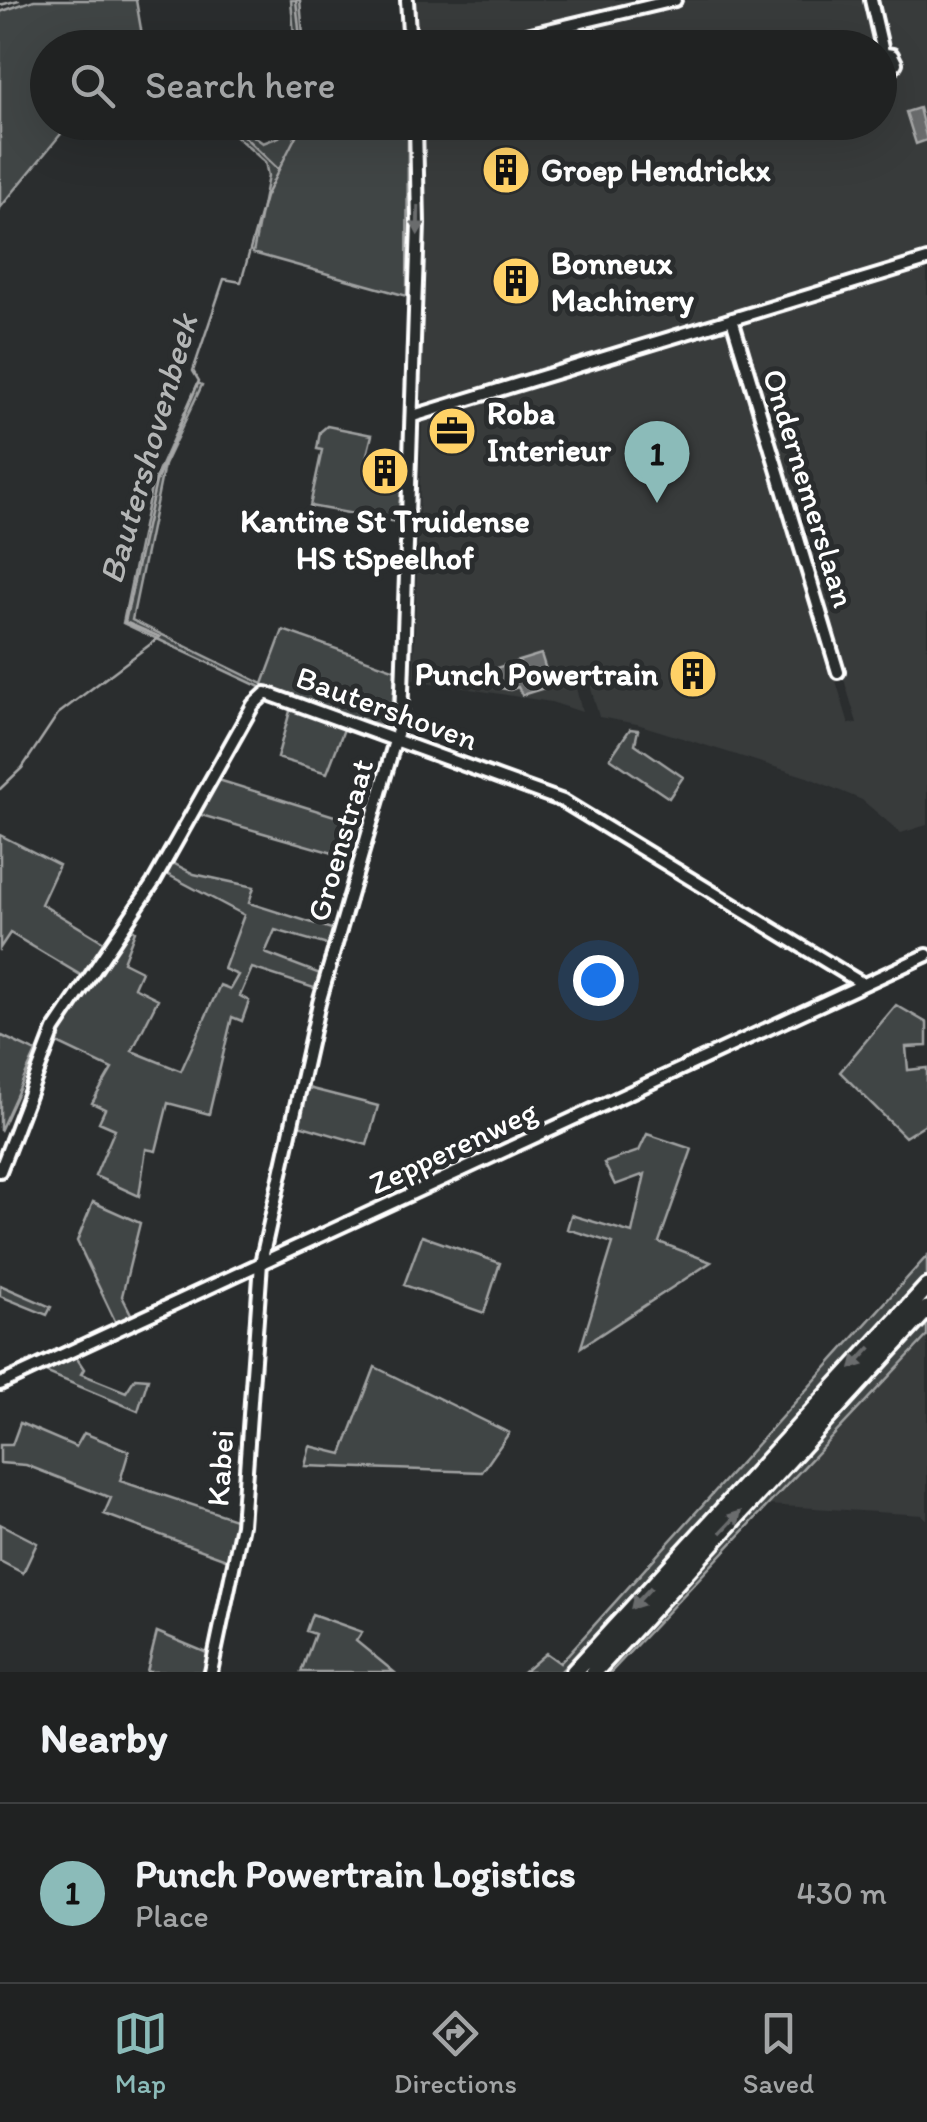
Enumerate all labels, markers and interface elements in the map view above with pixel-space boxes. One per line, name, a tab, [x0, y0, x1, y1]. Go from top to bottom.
search box	[30, 30, 897, 140]
icon: search	[65, 58, 120, 113]
text: Search here	[145, 62, 336, 108]
building icon: Groep Hendrickx	[480, 144, 532, 196]
place label: Groep Hendrickx	[541, 151, 772, 189]
one-way arrow	[410, 204, 426, 236]
place label: Bonneux Machinery	[551, 244, 695, 319]
building icon: Bonneux Machinery	[490, 255, 542, 307]
water label: Bautershovenbeek	[90, 308, 207, 588]
street label: Ondernemerslaan	[755, 364, 863, 612]
place label: Roba Interieur	[487, 394, 612, 469]
office icon: Roba Interieur	[426, 405, 478, 457]
pin: 1	[624, 420, 690, 503]
building icon: Kantine St Truidense HS tSpeelhof	[359, 445, 411, 497]
place label: Kantine St Truidense HS tSpeelhof	[240, 502, 530, 577]
building icon: Punch Powertrain	[667, 648, 719, 700]
place label: Punch Powertrain	[415, 655, 659, 693]
street label: Bautershoven	[291, 658, 483, 758]
street label: Groenstraat	[299, 754, 381, 926]
your location	[573, 955, 624, 1006]
street label: Zepperenweg	[363, 1091, 544, 1202]
one-way arrow	[850, 1346, 873, 1370]
street label: Kabei	[198, 1428, 242, 1508]
one-way arrow	[719, 1511, 742, 1535]
one-way arrow	[630, 1586, 653, 1610]
text: Nearby	[40, 1712, 167, 1763]
text: Punch Powertrain Logistics	[135, 1851, 576, 1897]
text: 1	[65, 1874, 80, 1912]
text: 430 m	[797, 1874, 887, 1912]
text: Place	[135, 1897, 209, 1935]
tab: Map	[113, 2006, 168, 2100]
tab: Directions	[394, 2006, 517, 2100]
tab: Saved	[743, 2006, 814, 2100]

